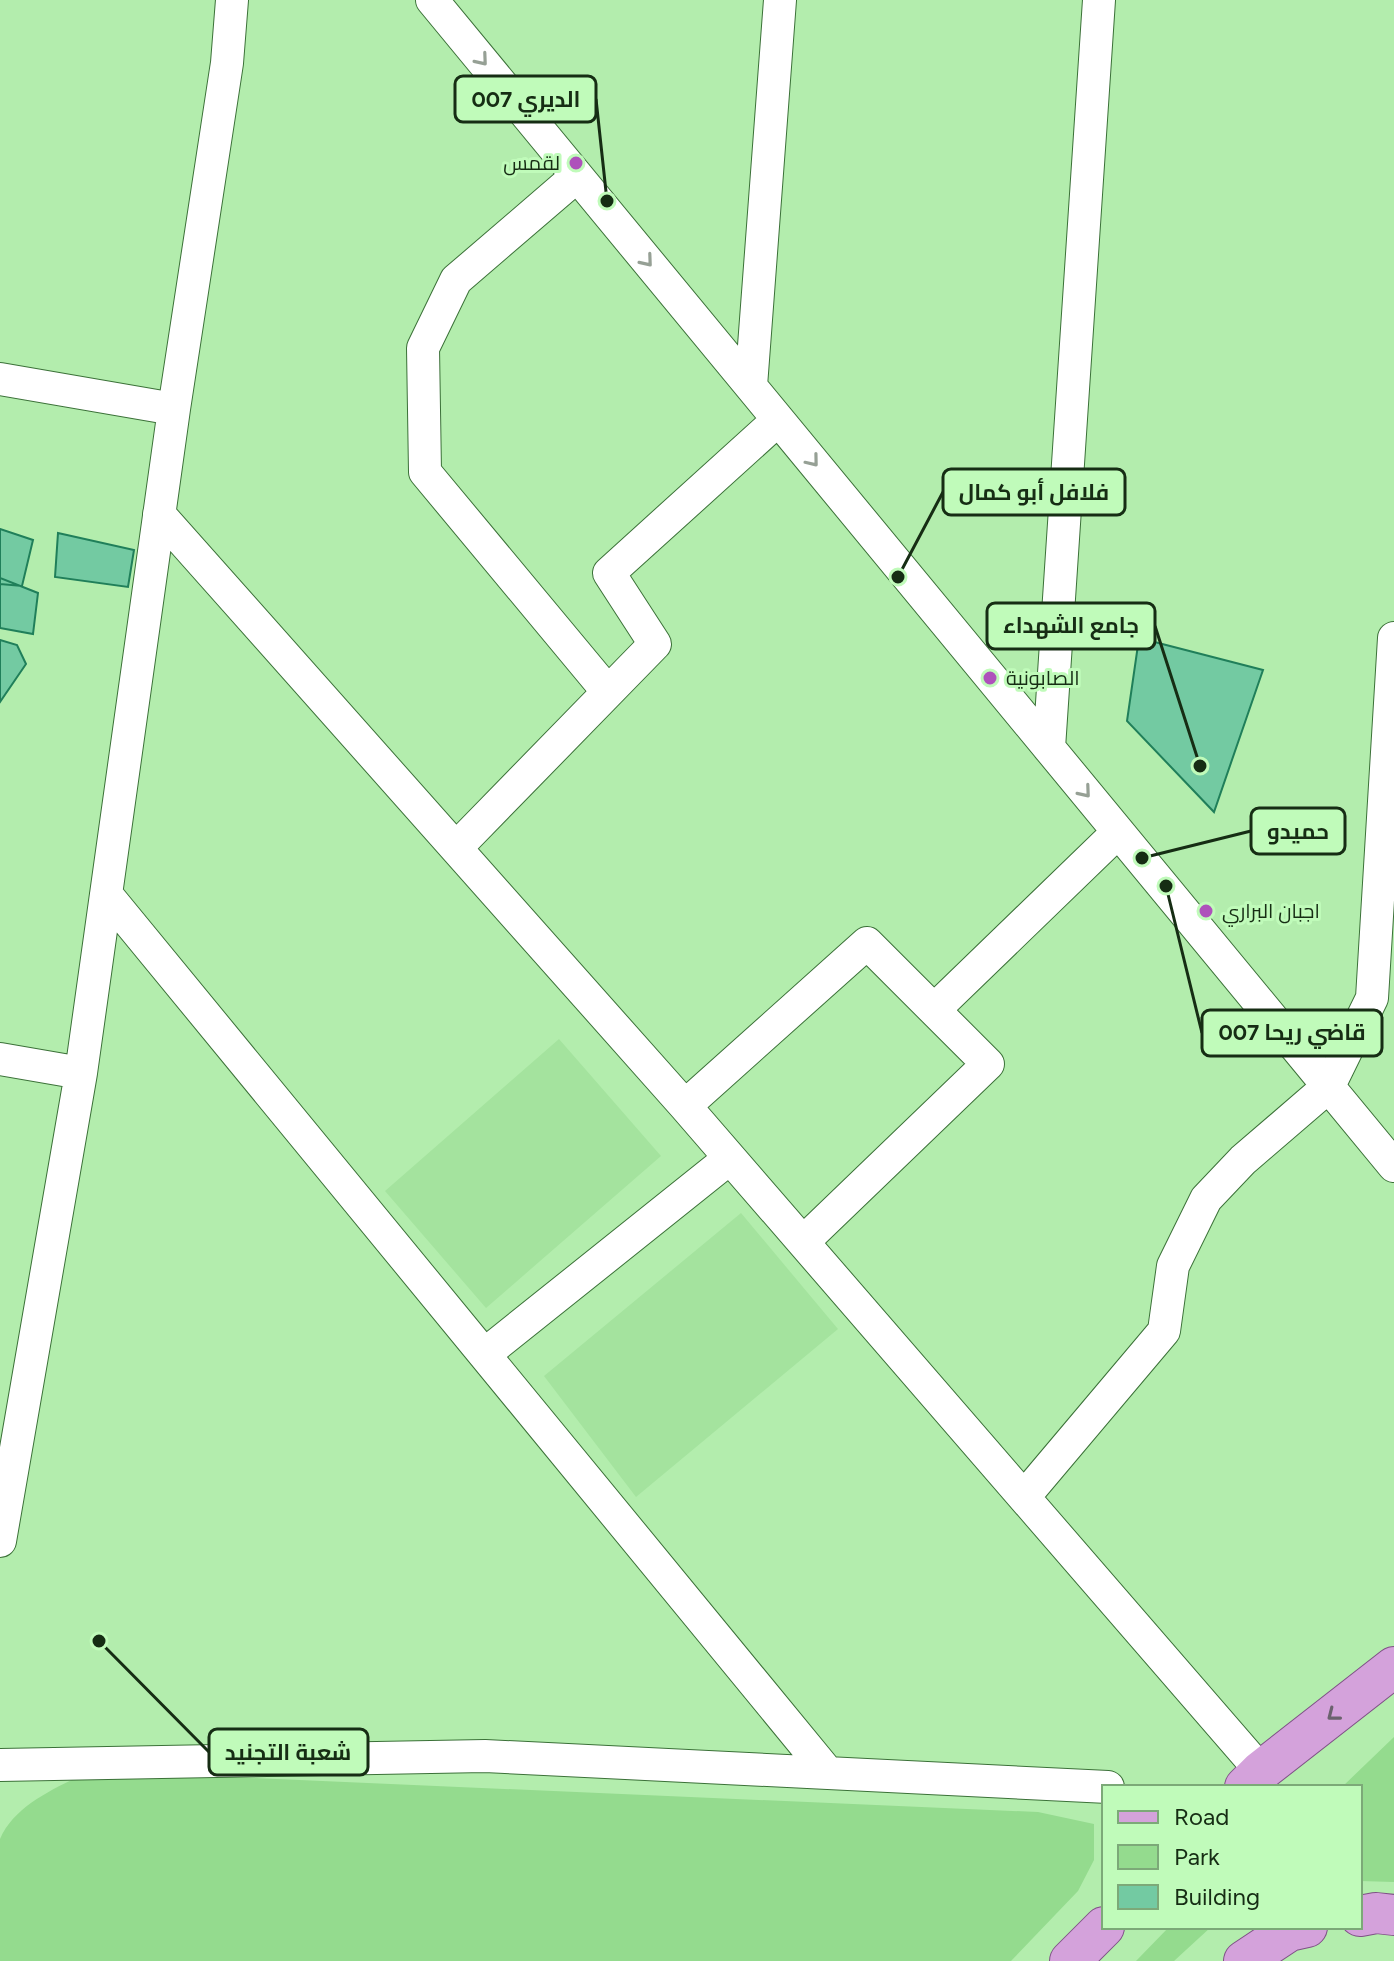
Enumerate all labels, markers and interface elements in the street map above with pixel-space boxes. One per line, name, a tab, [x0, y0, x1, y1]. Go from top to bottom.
one-way arrow	[472, 51, 486, 66]
callout: الديري 007	[455, 76, 596, 122]
text: الديري 007	[472, 86, 580, 117]
place label: لقمس	[503, 151, 560, 176]
marker: لقمس	[567, 154, 585, 172]
one-way arrow	[637, 251, 652, 266]
one-way arrow	[803, 452, 817, 467]
callout: فلافل أبو كمال	[943, 469, 1125, 515]
text: فلافل أبو كمال	[959, 478, 1109, 506]
callout: جامع الشهداء	[987, 603, 1155, 649]
text: جامع الشهداء	[1003, 612, 1139, 640]
place label: الصابونية	[1006, 666, 1080, 690]
marker: الصابونية	[981, 669, 999, 687]
one-way arrow	[1075, 782, 1090, 797]
callout: حميدو	[1251, 808, 1345, 854]
text: حميدو	[1267, 818, 1329, 845]
place label: اجبان البراري	[1222, 899, 1320, 927]
marker: اجبان البراري	[1197, 902, 1215, 920]
callout: قاضي ريحا 007	[1202, 1010, 1382, 1056]
text: قاضي ريحا 007	[1218, 1019, 1366, 1049]
one-way arrow	[1327, 1705, 1342, 1719]
callout: شعبة التجنيد	[209, 1729, 368, 1775]
text: شعبة التجنيد	[225, 1739, 351, 1766]
legend	[1102, 1785, 1362, 1929]
text: Road	[1174, 1802, 1229, 1831]
text: Park	[1174, 1842, 1220, 1871]
text: Building	[1174, 1882, 1260, 1911]

